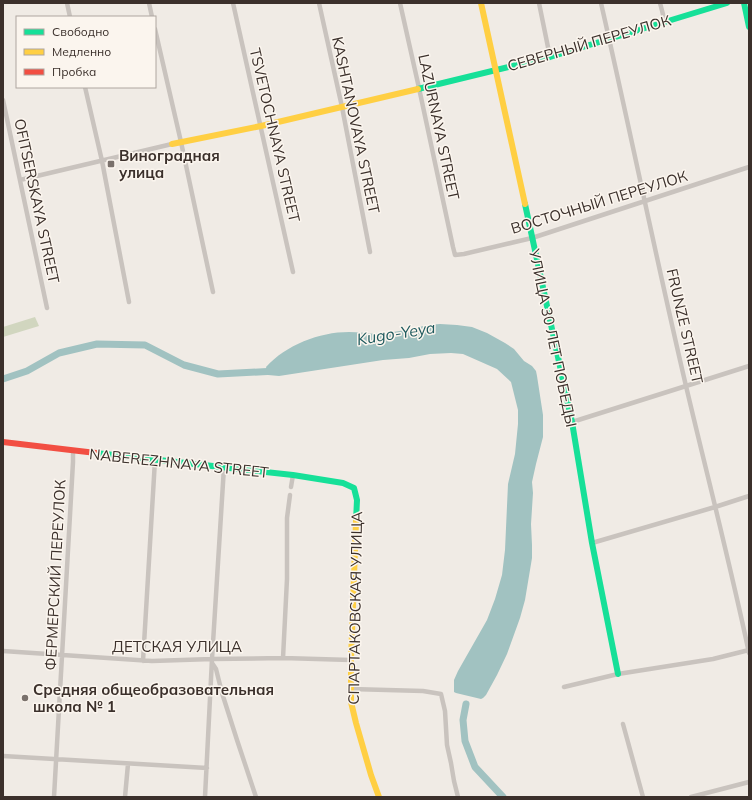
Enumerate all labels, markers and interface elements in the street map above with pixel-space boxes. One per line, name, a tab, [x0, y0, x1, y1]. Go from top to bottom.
street label: СЕВЕРНЫЙ ПЕРЕУЛОК	[505, 11, 673, 75]
legend	[16, 16, 156, 88]
text: Свободно	[52, 24, 109, 39]
street label: KASHTANOVAYA STREET	[328, 35, 384, 215]
text: Медленно	[52, 44, 111, 59]
street label: TSVETOCHNAYA STREET	[246, 46, 304, 224]
street label: LAZURNAYA STREET	[414, 52, 464, 202]
text: Пробка	[52, 64, 96, 79]
street label: OFITSERSKAYA STREET	[10, 117, 64, 285]
place label: Виноградная улица	[119, 146, 220, 182]
marker: Виноградная улица	[106, 159, 116, 169]
street label: ВОСТОЧНЫЙ ПЕРЕУЛОК	[508, 166, 690, 238]
street label: УЛИЦА 30 ЛЕТ ПОБЕДЫ	[525, 246, 581, 429]
street label: FRUNZE STREET	[663, 267, 707, 385]
water label: Kugo-Yeya	[355, 317, 437, 349]
street label: NABEREZHNAYA STREET	[88, 444, 270, 482]
street label: ФЕРМЕРСКИЙ ПЕРЕУЛОК	[41, 479, 69, 671]
street label: СПАРТАКОВСКАЯ УЛИЦА	[344, 511, 366, 705]
street label: ДЕТСКАЯ УЛИЦА	[112, 637, 242, 656]
place label: Средняя общеобразовательная школа № 1	[33, 680, 274, 716]
marker: Средняя общеобразовательная школа № 1	[20, 693, 30, 703]

